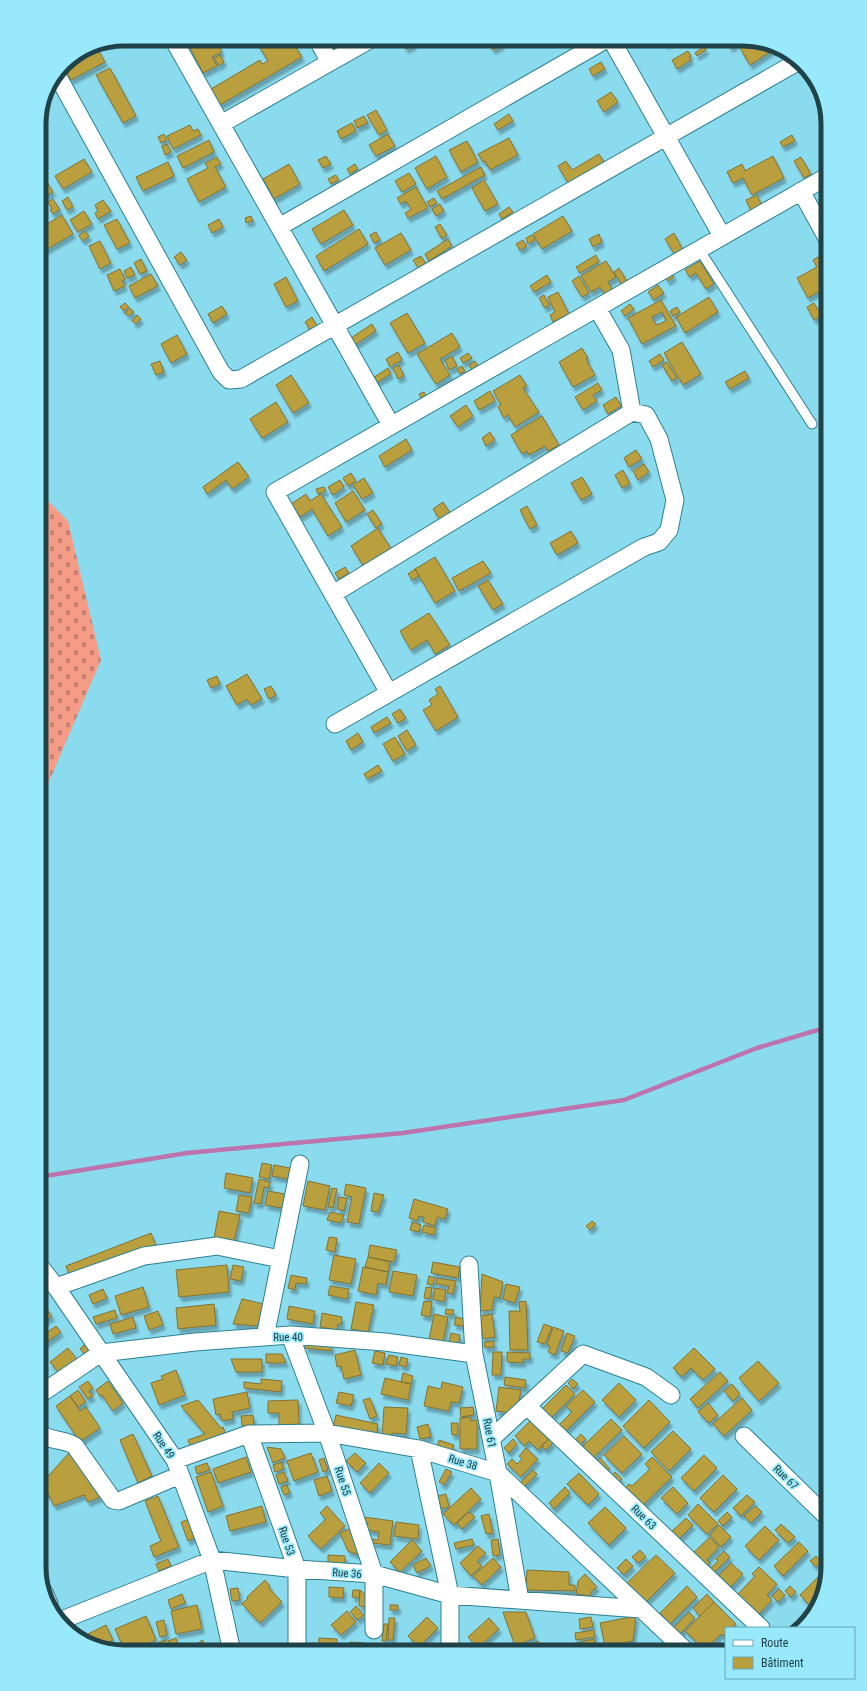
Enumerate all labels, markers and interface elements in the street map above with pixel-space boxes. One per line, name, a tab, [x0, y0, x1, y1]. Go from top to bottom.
street label: Rue 40	[273, 1331, 303, 1344]
street label: Rue 61	[480, 1417, 499, 1449]
street label: Rue 49	[150, 1429, 177, 1461]
street label: Rue 38	[447, 1452, 479, 1473]
street label: Rue 67	[770, 1462, 801, 1492]
street label: Rue 55	[332, 1465, 353, 1497]
street label: Rue 63	[628, 1502, 659, 1532]
street label: Rue 53	[276, 1525, 298, 1557]
street label: Rue 36	[332, 1566, 362, 1581]
legend	[725, 1627, 855, 1679]
text: Route	[761, 1636, 789, 1650]
text: Bâtiment	[761, 1656, 804, 1670]

